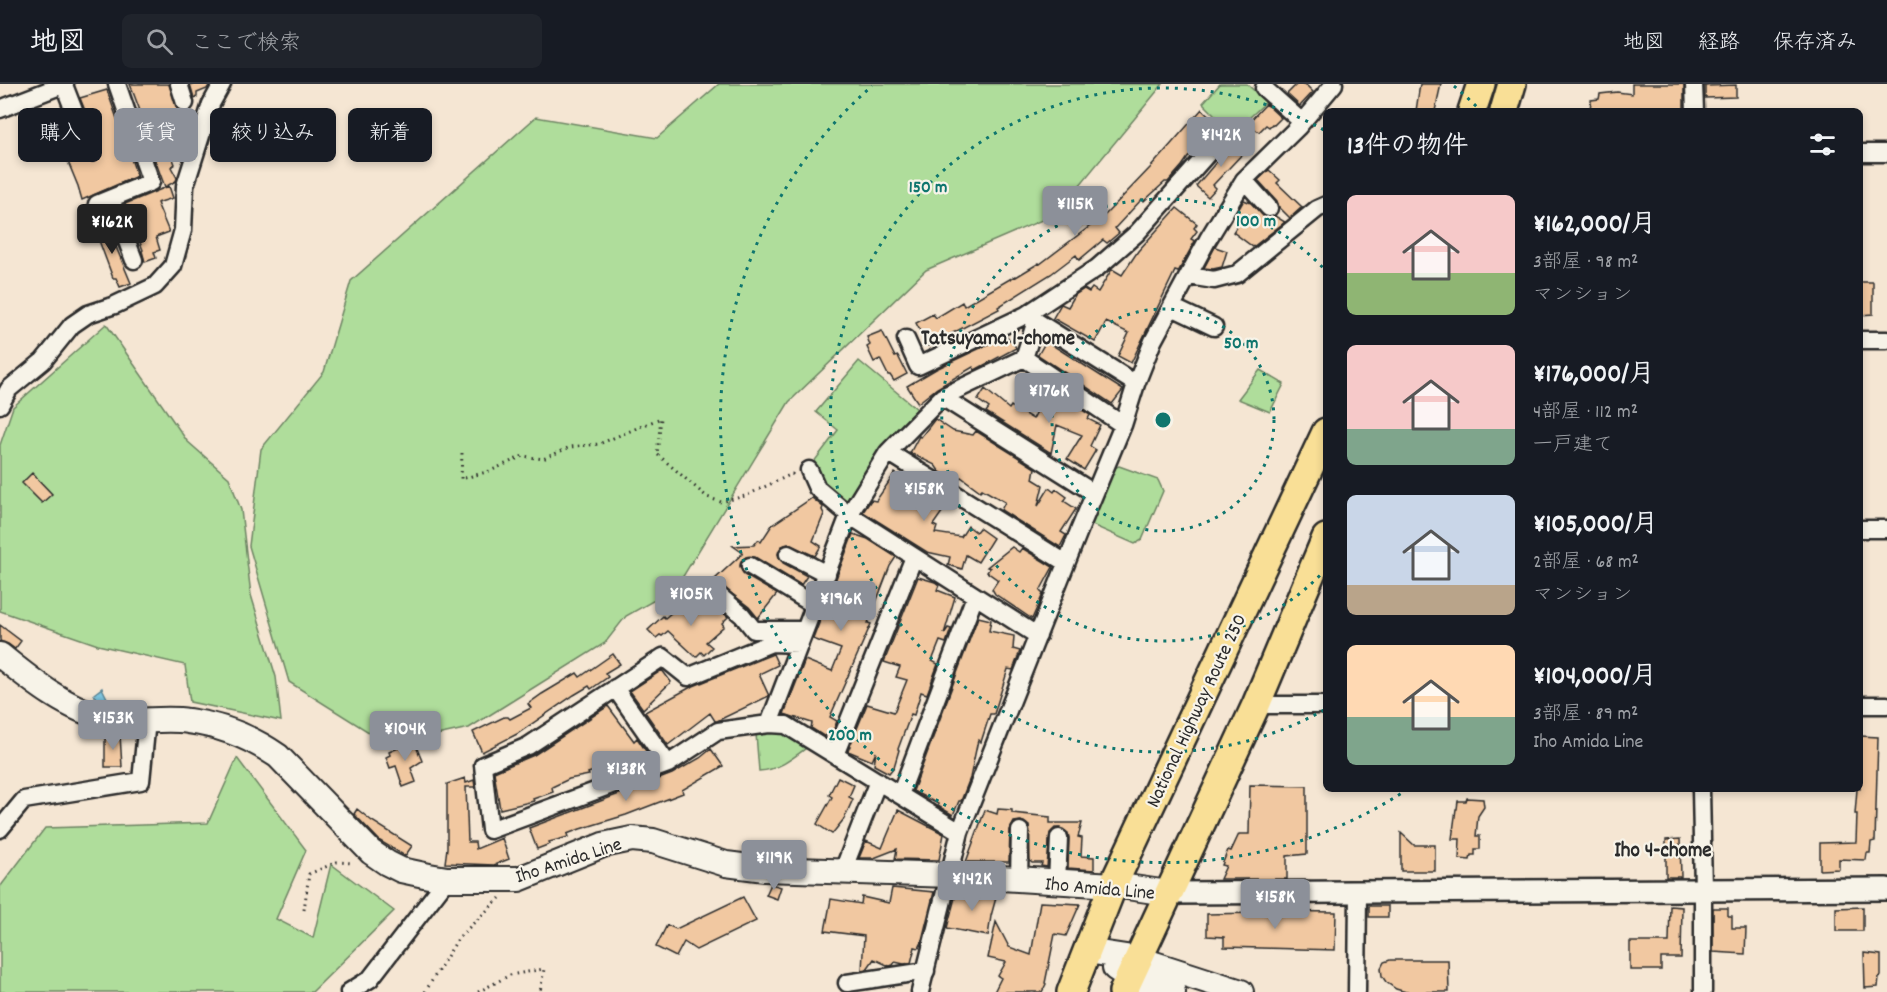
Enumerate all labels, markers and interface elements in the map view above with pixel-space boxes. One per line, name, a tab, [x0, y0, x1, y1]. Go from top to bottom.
search box	[122, 14, 542, 68]
text: 地図	[30, 25, 86, 65]
icon: search	[143, 25, 176, 58]
text: ここで検索	[191, 29, 301, 60]
text: 地図	[1623, 29, 1665, 59]
text: 経路	[1698, 29, 1740, 59]
text: 保存済み	[1773, 29, 1857, 59]
chip: 購入	[18, 108, 102, 162]
chip: 賃貸	[114, 108, 198, 162]
chip: 絞り込み	[210, 108, 336, 162]
chip: 新着	[348, 108, 432, 162]
pin: ¥142K	[1179, 117, 1263, 168]
text: ¥142K	[1201, 122, 1241, 150]
icon: filters	[1806, 128, 1839, 161]
text: 13件の物件	[1347, 129, 1468, 166]
text: 150 m	[909, 176, 947, 201]
pin: ¥115K	[1033, 186, 1117, 237]
text: ¥115K	[1057, 191, 1093, 219]
pin: ¥162K	[70, 204, 154, 255]
text: ¥162,000/月	[1533, 207, 1656, 244]
text: ¥162K	[91, 209, 133, 237]
text: 100 m	[1236, 210, 1276, 235]
icon: home	[1395, 219, 1467, 291]
text: 3部屋 · 98 m²	[1533, 249, 1638, 277]
text: マンション	[1533, 282, 1632, 310]
district label: Tatsuyama 1-chome	[921, 325, 1075, 355]
text: 50 m	[1224, 332, 1258, 357]
text: ¥176,000/月	[1533, 357, 1655, 394]
icon: home	[1395, 369, 1467, 441]
pin: ¥176K	[1007, 373, 1091, 424]
text: ¥176K	[1029, 378, 1069, 406]
text: 4部屋 · 112 m²	[1533, 399, 1638, 427]
centre of rings	[1153, 410, 1173, 430]
text: 一戸建て	[1533, 432, 1613, 460]
pin: ¥158K	[882, 471, 966, 522]
text: ¥158K	[904, 476, 944, 504]
text: ¥105,000/月	[1533, 507, 1658, 544]
icon: home	[1395, 519, 1467, 591]
text: 2部屋 · 68 m²	[1533, 549, 1639, 577]
pin: ¥105K	[649, 576, 733, 627]
text: ¥105K	[669, 581, 713, 609]
pin: ¥196K	[799, 581, 883, 632]
text: マンション	[1533, 582, 1632, 610]
text: ¥196K	[820, 586, 862, 614]
street label: National Highway Route 250	[1140, 610, 1255, 813]
text: ¥104,000/月	[1533, 659, 1657, 696]
icon: home	[1395, 669, 1467, 741]
pin: ¥153K	[71, 700, 155, 751]
text: 3部屋 · 89 m²	[1533, 701, 1638, 729]
text: ¥153K	[92, 705, 134, 733]
pin: ¥104K	[363, 711, 447, 762]
text: ¥104K	[384, 716, 426, 744]
text: 200 m	[828, 724, 872, 749]
text: Iho Amida Line	[1533, 729, 1643, 757]
pin: ¥138K	[584, 751, 668, 802]
text: ¥138K	[606, 756, 646, 784]
street label: Iho Amida Line	[512, 831, 626, 892]
district label: Iho 4-chome	[1614, 837, 1712, 867]
pin: ¥119K	[732, 840, 816, 891]
text: ¥119K	[756, 845, 792, 873]
pin: ¥142K	[930, 861, 1014, 912]
text: ¥142K	[952, 866, 992, 894]
street label: Iho Amida Line	[1044, 871, 1156, 909]
pin: ¥158K	[1233, 879, 1317, 930]
text: ¥158K	[1255, 884, 1295, 912]

